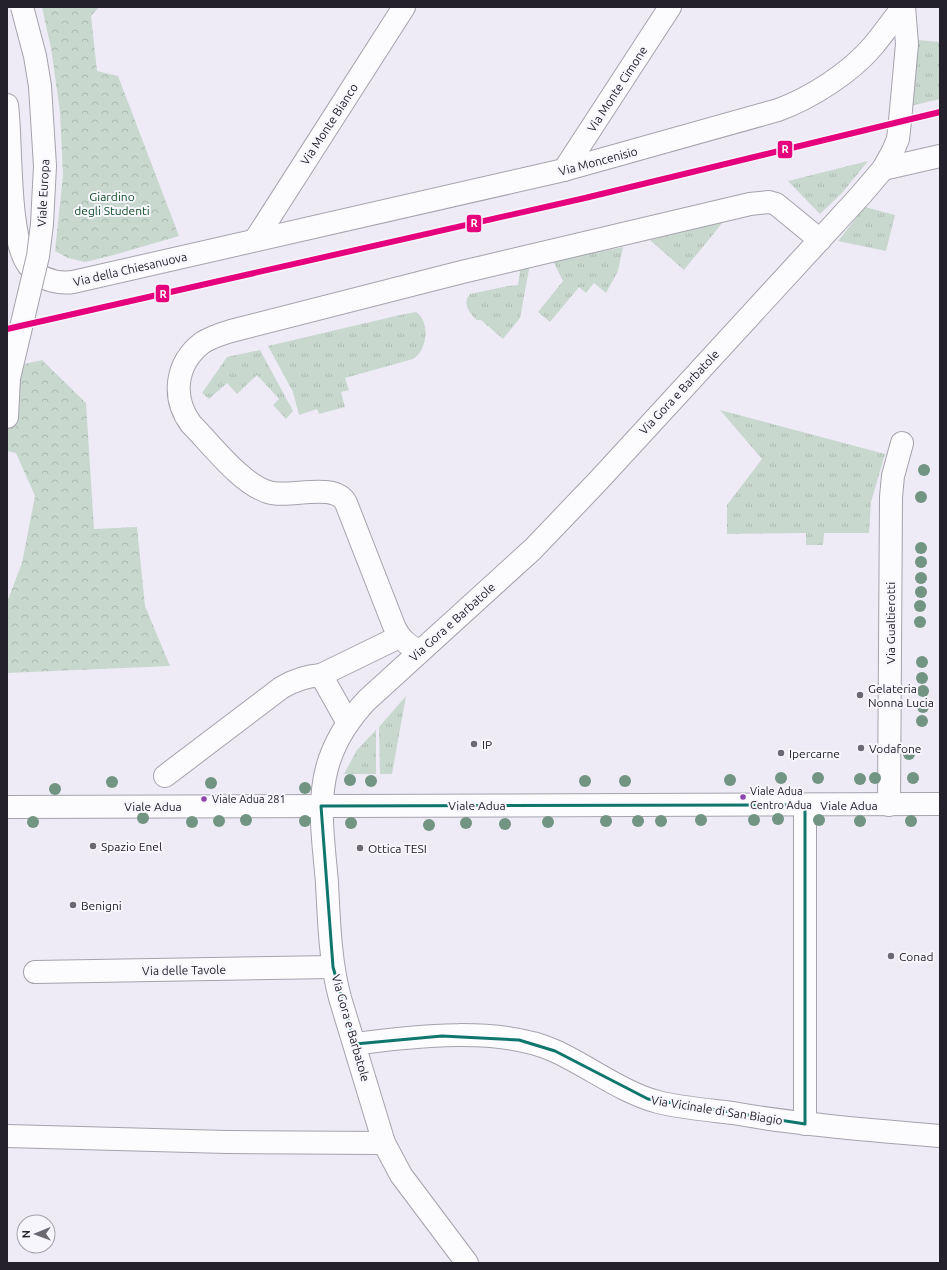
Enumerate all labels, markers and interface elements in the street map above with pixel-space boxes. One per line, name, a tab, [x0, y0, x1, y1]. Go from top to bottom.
street label: Via Monte Cimone	[584, 44, 650, 134]
street label: Via Monte Bianco	[298, 81, 360, 167]
line badge: R	[777, 140, 793, 159]
text: R	[781, 143, 789, 155]
street label: Via Moncenisio	[557, 144, 639, 178]
street label: Viale Europa	[35, 159, 51, 227]
park label: Giardino degli Studenti	[74, 190, 150, 217]
line badge: R	[466, 214, 482, 233]
text: R	[470, 217, 478, 229]
street label: Via della Chiesanuova	[72, 250, 188, 288]
line badge: R	[155, 284, 170, 303]
text: R	[159, 288, 167, 300]
street label: Via Gora e Barbatole	[637, 347, 721, 437]
street label: Via Gora e Barbatole	[407, 580, 497, 664]
street label: Via Gualtierotti	[884, 582, 897, 664]
place label: Gelateria Nonna Lucia	[868, 682, 934, 709]
marker: Gelateria Nonna Lucia	[855, 690, 865, 700]
place label: IP	[482, 738, 492, 751]
marker: IP	[469, 739, 479, 749]
place label: Vodafone	[869, 742, 921, 755]
marker: Vodafone	[856, 743, 866, 753]
place label: Ipercarne	[789, 747, 840, 760]
marker: Ipercarne	[776, 748, 786, 758]
place label: Viale Adua Centro Adua	[750, 785, 812, 811]
marker: Viale Adua Centro Adua	[738, 792, 748, 802]
place label: Viale Adua 281	[212, 793, 286, 805]
marker: Viale Adua 281	[199, 794, 209, 804]
street label: Viale Adua	[448, 799, 506, 812]
street label: Viale Adua	[820, 799, 878, 812]
street label: Viale Adua	[124, 800, 182, 813]
place label: Spazio Enel	[101, 840, 162, 853]
marker: Spazio Enel	[88, 841, 98, 851]
place label: Ottica TESI	[368, 842, 427, 855]
marker: Ottica TESI	[355, 843, 365, 853]
place label: Benigni	[81, 899, 122, 912]
marker: Benigni	[68, 900, 78, 910]
place label: Conad	[899, 950, 933, 963]
marker: Conad	[886, 951, 896, 961]
street label: Via delle Tavole	[142, 963, 226, 977]
street label: Via Gora e Barbatole	[330, 973, 372, 1083]
street label: Via Vicinale di San Biagio	[650, 1093, 784, 1127]
north arrow	[16, 1214, 56, 1254]
text: N	[20, 1230, 32, 1238]

